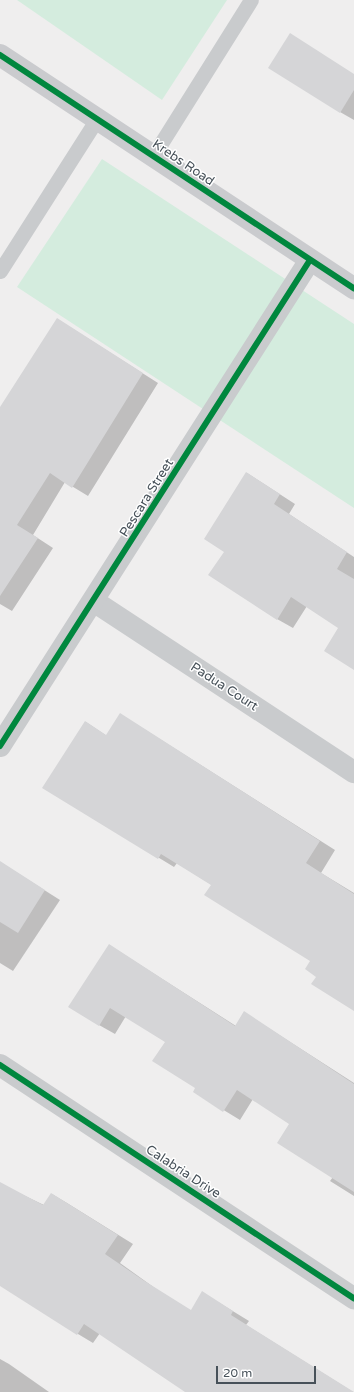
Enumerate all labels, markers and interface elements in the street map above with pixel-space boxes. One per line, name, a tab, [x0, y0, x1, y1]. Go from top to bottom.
street label: Krebs Road	[149, 137, 217, 189]
street label: Pescara Street	[117, 456, 177, 540]
street label: Padua Court	[187, 659, 261, 715]
street label: Calabria Drive	[143, 1142, 223, 1202]
scale bar	[218, 1358, 318, 1384]
text: 20 m	[223, 1366, 252, 1380]

